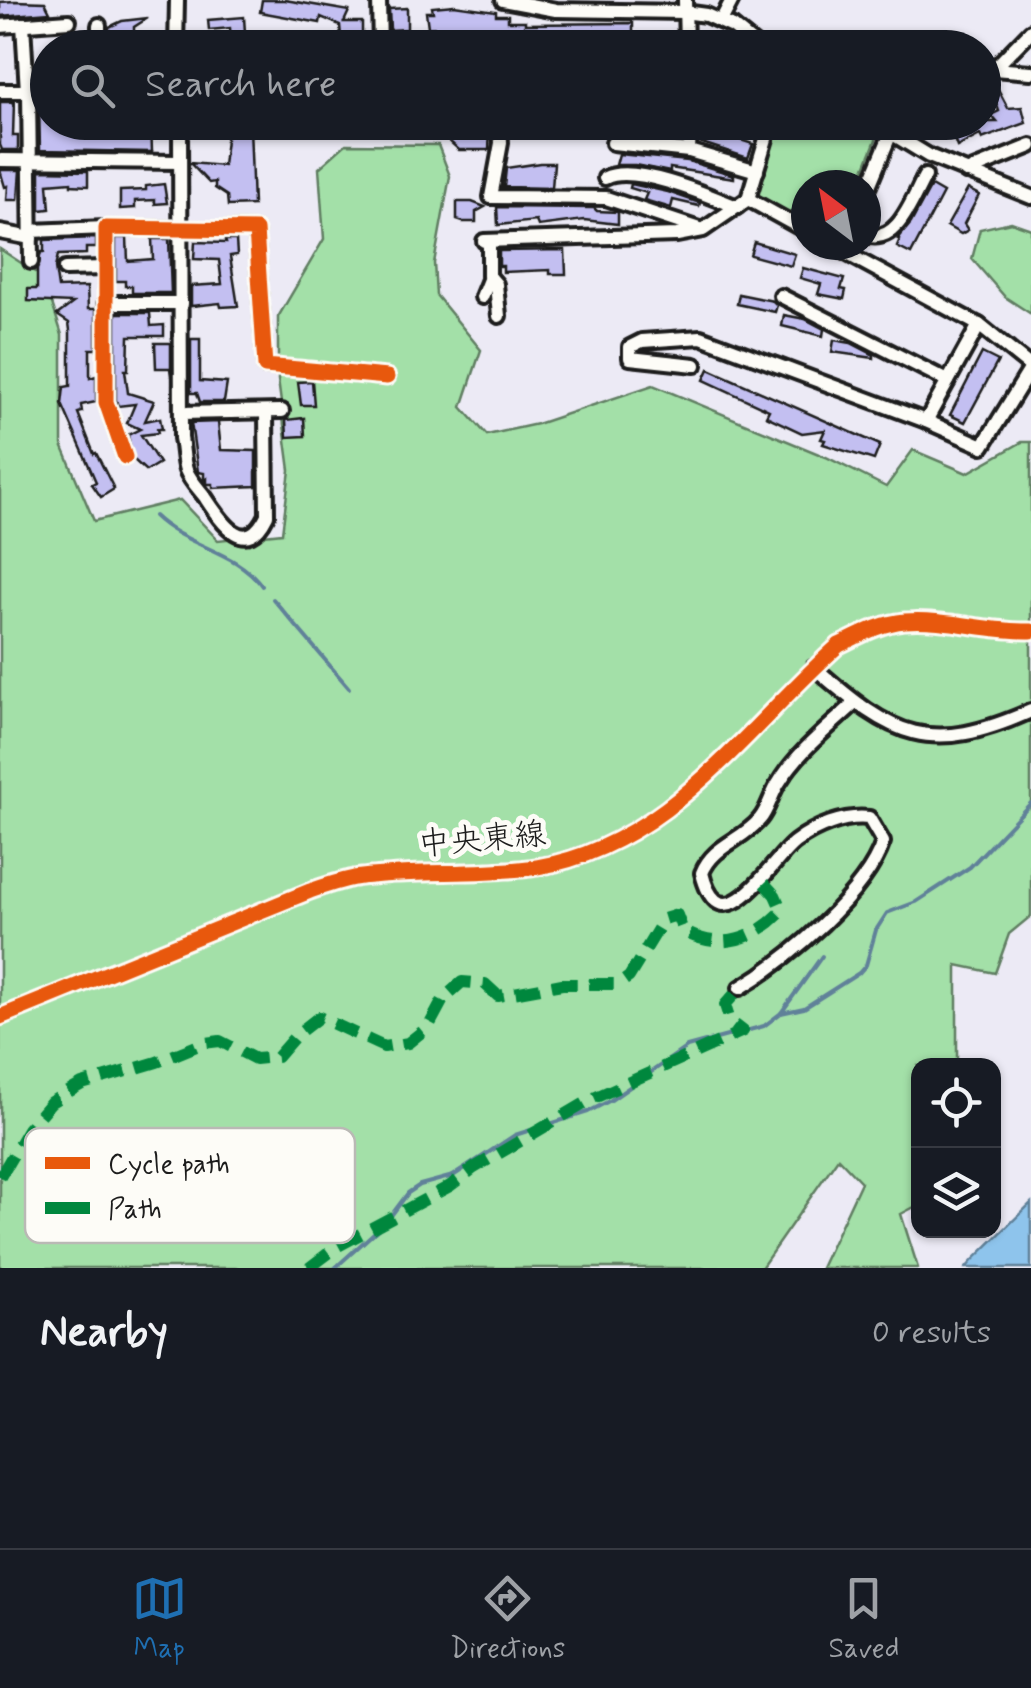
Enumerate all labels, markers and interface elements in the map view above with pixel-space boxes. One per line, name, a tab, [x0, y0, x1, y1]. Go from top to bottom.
search box	[30, 30, 1001, 140]
icon: search	[65, 58, 120, 113]
text: Search here	[145, 61, 336, 110]
north arrow	[791, 170, 881, 260]
street label: 中央東線	[416, 814, 548, 866]
map controls	[911, 1058, 1001, 1238]
button: locate	[911, 1058, 1001, 1148]
legend	[25, 1128, 355, 1243]
text: Cycle path	[108, 1147, 230, 1184]
button: layers	[911, 1148, 1001, 1238]
text: Path	[108, 1192, 162, 1229]
text: Nearby	[40, 1306, 168, 1361]
text: 0 results	[872, 1312, 991, 1354]
tab: Map	[132, 1571, 187, 1668]
tab: Directions	[450, 1571, 565, 1668]
tab: Saved	[829, 1571, 899, 1668]

